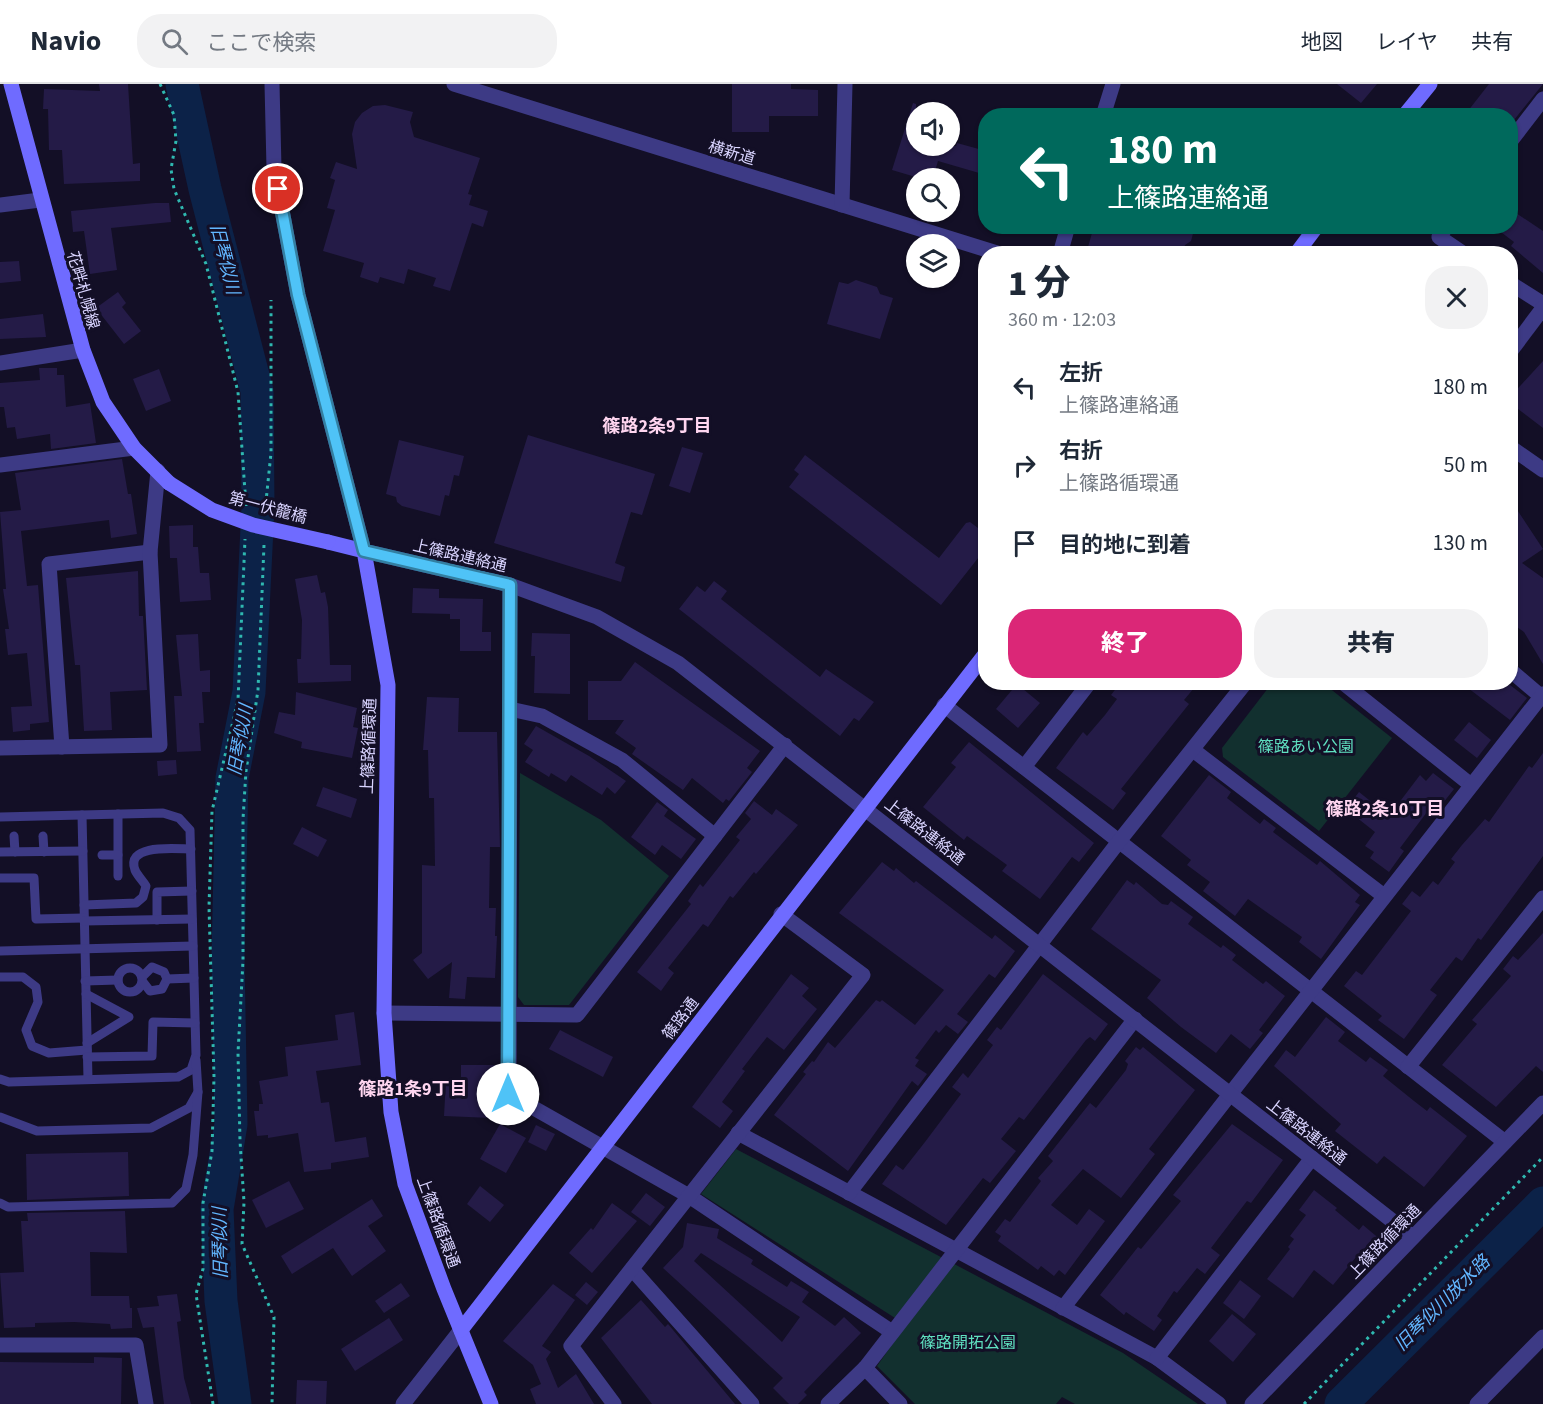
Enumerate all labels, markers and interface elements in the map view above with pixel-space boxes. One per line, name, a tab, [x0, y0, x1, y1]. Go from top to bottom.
search box	[137, 14, 557, 68]
text: Navio	[30, 21, 101, 61]
icon: search	[158, 25, 191, 58]
text: ここで検索	[206, 27, 316, 59]
text: 地図	[1301, 27, 1343, 57]
text: レイヤ	[1376, 27, 1438, 57]
text: 共有	[1471, 27, 1513, 57]
map controls	[906, 102, 960, 288]
button: sound	[906, 102, 960, 156]
text: 180 m	[1107, 120, 1218, 180]
icon: left	[1008, 132, 1086, 210]
street label: 横新道	[706, 135, 758, 170]
pin	[252, 163, 303, 214]
button: search	[906, 168, 960, 222]
icon: arrive	[261, 172, 294, 205]
text: 上篠路連絡通	[1107, 179, 1269, 218]
water label: 旧琴似川	[204, 221, 246, 299]
button: layers	[906, 234, 960, 288]
street label: 花畔札幌線	[61, 249, 105, 332]
text: 1 分	[1008, 258, 1070, 309]
button: close	[1425, 266, 1488, 329]
text: 360 m · 12:03	[1008, 306, 1116, 334]
text: 左折	[1059, 357, 1103, 389]
icon: left	[1008, 371, 1041, 404]
text: 180 m	[1433, 371, 1488, 403]
text: 上篠路連絡通	[1059, 392, 1179, 420]
district label: 篠路2条9丁目	[602, 414, 712, 439]
text: 右折	[1059, 435, 1103, 467]
icon: right	[1008, 449, 1041, 482]
text: 50 m	[1443, 449, 1488, 481]
text: 上篠路循環通	[1059, 470, 1179, 498]
street label: 第一伏籠橋	[226, 487, 309, 529]
icon: arrive	[1008, 527, 1041, 560]
text: 130 m	[1433, 527, 1488, 559]
text: 目的地に到着	[1059, 529, 1191, 561]
street label: 上篠路連絡通	[411, 534, 509, 577]
button: 終了	[1008, 609, 1242, 678]
button: 共有	[1254, 609, 1488, 678]
street label: 上篠路循環通	[356, 698, 382, 794]
water label: 旧琴似川	[222, 700, 259, 778]
park label: 篠路あい公園	[1258, 736, 1354, 758]
street label: 上篠路連絡通	[880, 794, 969, 870]
district label: 篠路2条10丁目	[1326, 797, 1444, 822]
street label: 篠路通	[658, 993, 704, 1044]
position arrow	[476, 1062, 540, 1126]
district label: 篠路1条9丁目	[358, 1077, 468, 1102]
street label: 上篠路連絡通	[1262, 1094, 1351, 1170]
street label: 上篠路循環通	[411, 1173, 465, 1271]
street label: 上篠路循環通	[1343, 1200, 1426, 1284]
water label: 旧琴似川	[207, 1205, 234, 1279]
water label: 旧琴似川放水路	[1389, 1249, 1497, 1357]
park label: 篠路開拓公園	[920, 1332, 1016, 1354]

